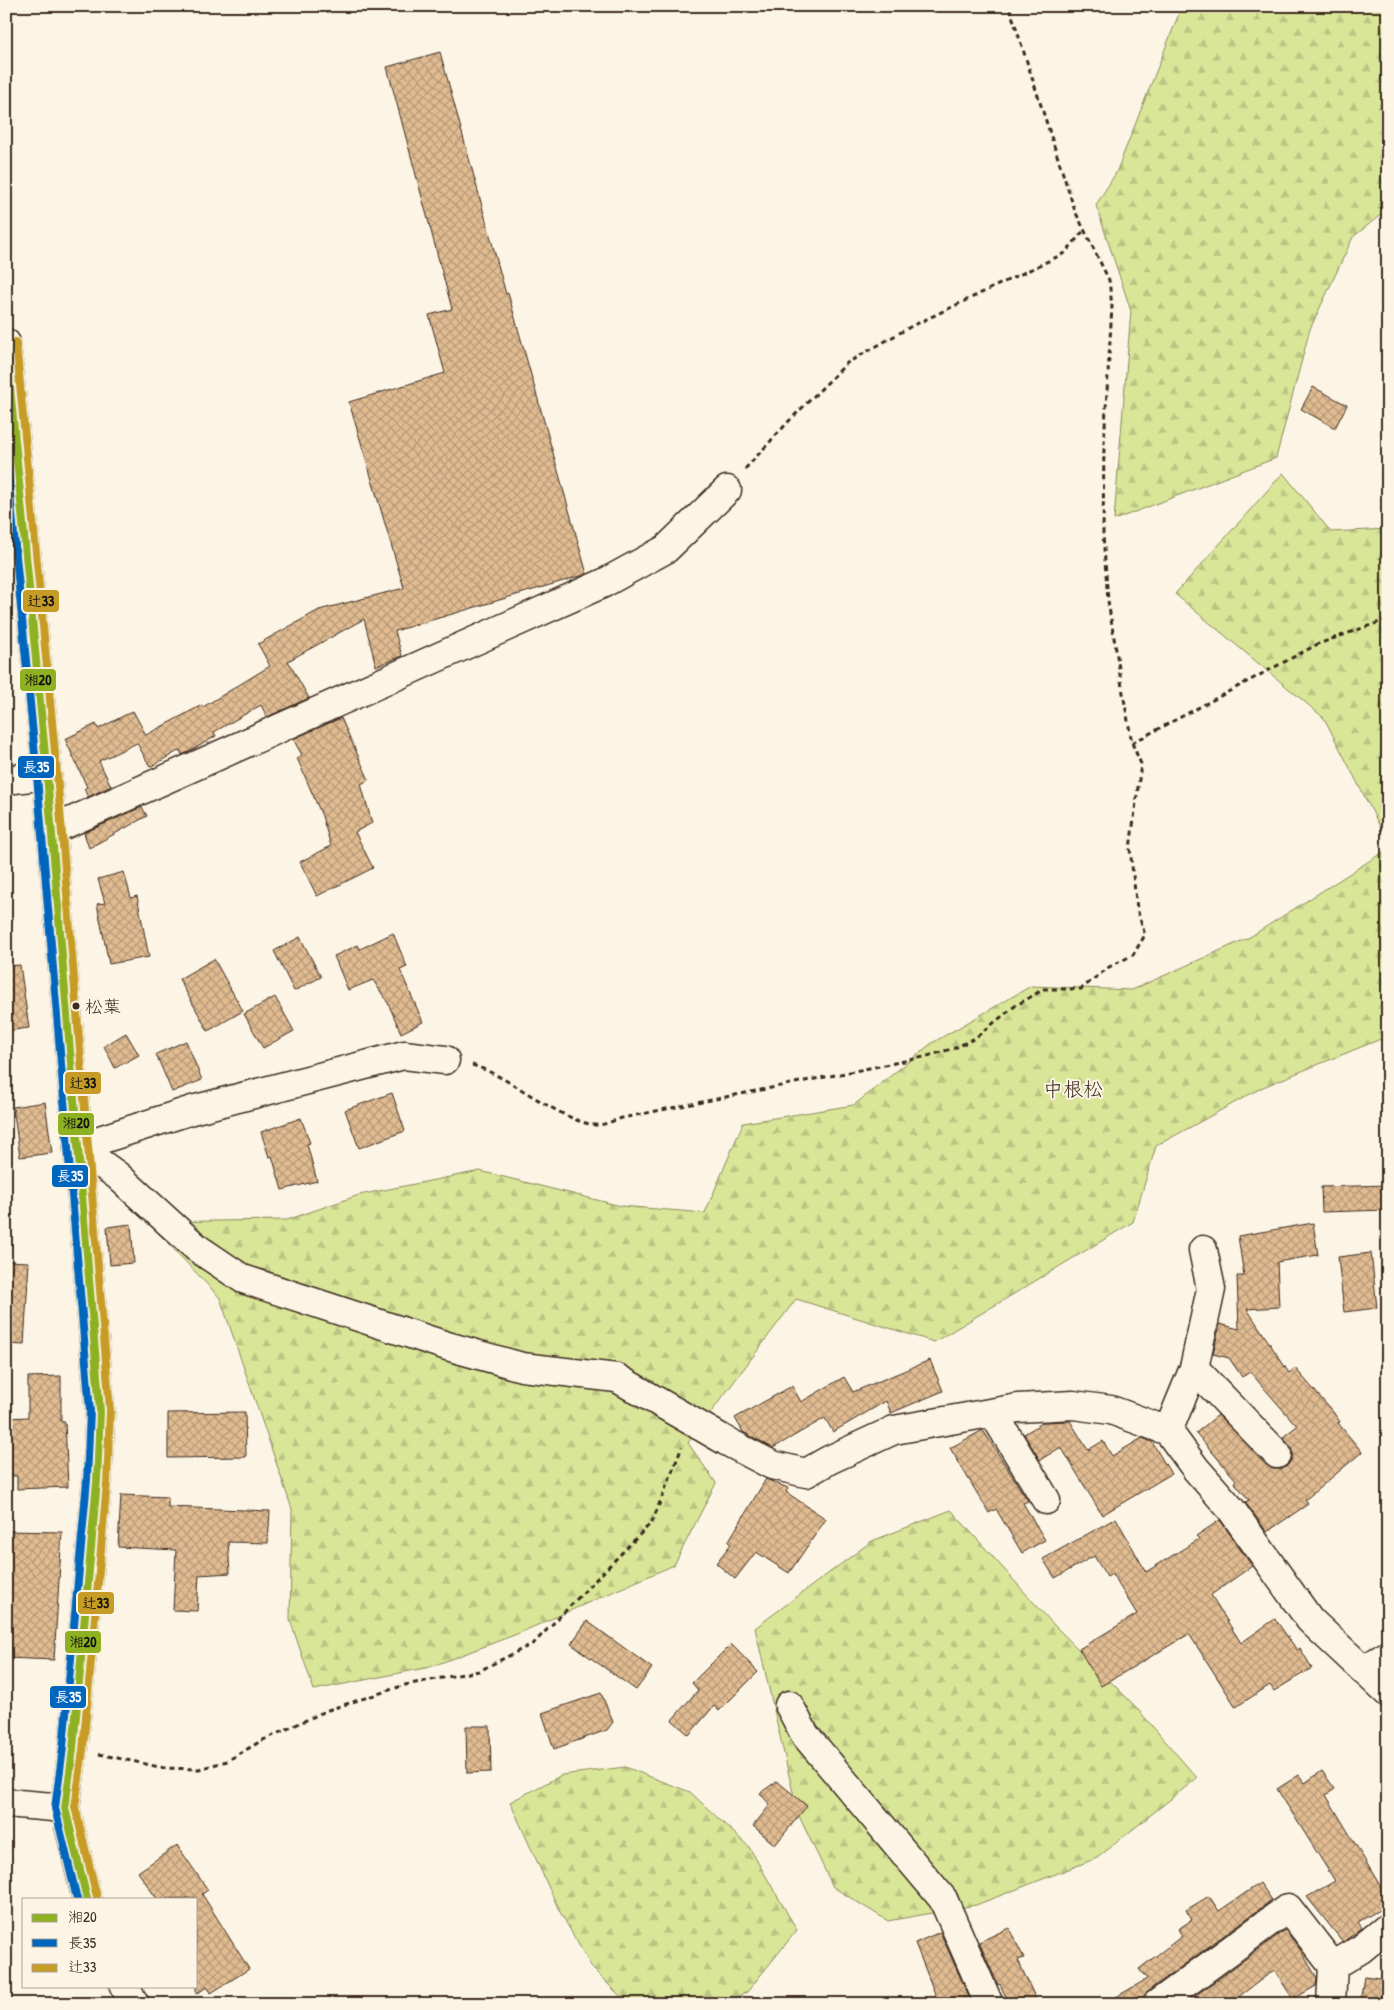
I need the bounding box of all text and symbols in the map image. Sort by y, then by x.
line badge: 辻33 [22,589,60,613]
text: 辻33 [28,591,55,610]
line badge: 湘20 [19,668,57,692]
text: 湘20 [25,670,52,689]
line badge: 長35 [17,755,55,779]
text: 長35 [23,757,49,776]
place label: 松葉 [85,994,121,1019]
marker: 松葉 [71,1001,81,1011]
line badge: 辻33 [64,1071,102,1095]
text: 辻33 [70,1073,97,1092]
district label: 中根松 [1043,1075,1103,1102]
line badge: 湘20 [57,1112,95,1136]
text: 湘20 [63,1113,90,1132]
line badge: 長35 [51,1164,89,1188]
text: 長35 [57,1166,83,1185]
line badge: 辻33 [77,1591,115,1615]
text: 辻33 [83,1593,110,1612]
line badge: 湘20 [64,1630,102,1654]
text: 湘20 [70,1632,97,1651]
line badge: 長35 [49,1685,87,1709]
text: 長35 [55,1687,81,1706]
legend [22,1898,198,1988]
text: 湘20 [68,1906,97,1927]
text: 長35 [68,1932,97,1953]
text: 辻33 [68,1956,97,1977]

